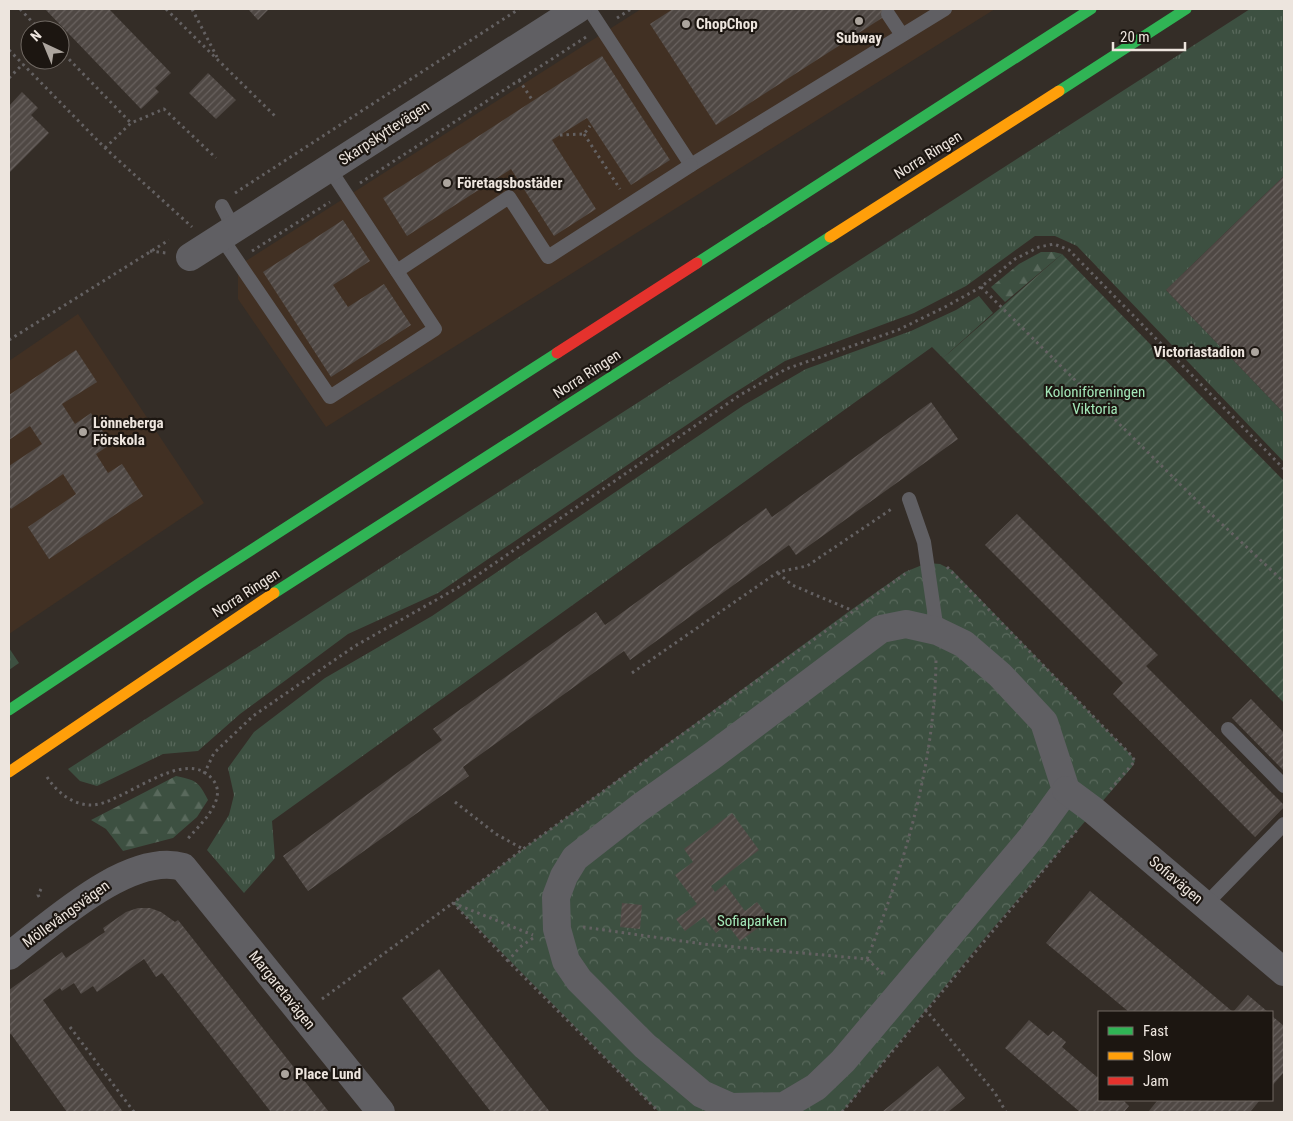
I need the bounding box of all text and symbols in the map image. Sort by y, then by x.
place label: ChopChop [696,15,758,33]
marker: Subway [853,15,865,27]
marker: ChopChop [680,18,692,30]
north arrow [20,20,70,70]
scale bar [1113,20,1186,52]
text: N [27,27,45,44]
text: 20 m [1120,28,1150,46]
place label: Subway [836,29,882,47]
street label: Skarpskyttevägen [335,97,433,169]
street label: Norra Ringen [891,127,965,183]
place label: Företagsbostäder [457,174,562,192]
marker: Företagsbostäder [441,177,453,189]
place label: Victoriastadion [1153,343,1245,361]
street label: Norra Ringen [550,346,624,402]
marker: Victoriastadion [1249,346,1261,358]
park label: Koloniföreningen Viktoria [1045,383,1145,418]
place label: Lönneberga Förskola [93,414,164,449]
marker: Lönneberga Förskola [77,426,89,438]
street label: Norra Ringen [209,565,283,621]
street label: Sofiavägen [1145,852,1207,908]
street label: Möllevångsvägen [19,876,113,952]
park label: Sofiaparken [717,912,787,930]
street label: Margaretavägen [245,947,319,1033]
legend [1098,1011,1273,1101]
text: Fast [1143,1022,1168,1040]
text: Slow [1143,1047,1172,1065]
place label: Place Lund [295,1065,361,1083]
marker: Place Lund [279,1068,291,1080]
text: Jam [1143,1072,1169,1090]

